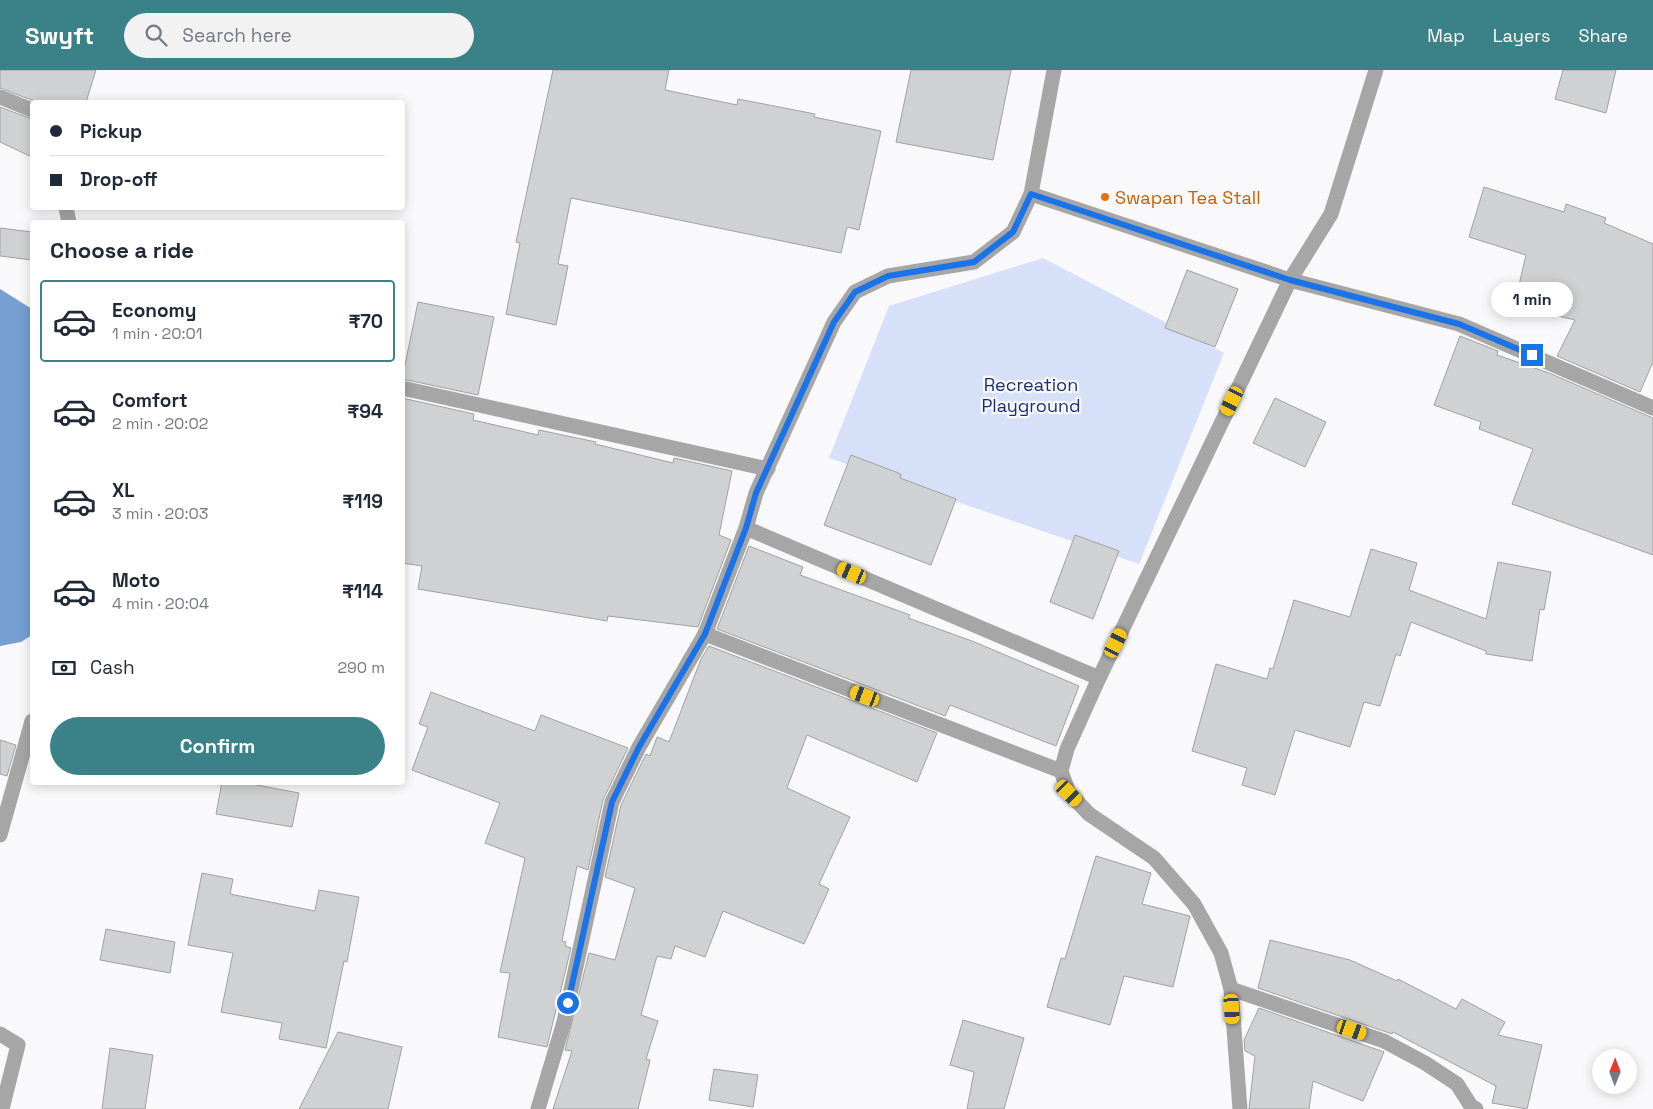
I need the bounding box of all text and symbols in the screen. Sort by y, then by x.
search box [124,13,474,58]
text: Swyft [25,20,94,51]
icon: search [142,21,170,49]
text: Search here [182,23,292,48]
text: Map [1427,24,1465,47]
text: Layers [1493,24,1550,47]
text: Share [1578,24,1628,47]
text: Pickup [80,119,142,144]
text: Drop-off [80,167,158,192]
place label: Swapan Tea Stall [1115,186,1261,209]
marker: Swapan Tea Stall [1099,191,1111,203]
text: Choose a ride [50,236,194,264]
callout: 1 min [1491,282,1573,318]
text: 1 min [1512,289,1552,310]
text: Economy [112,298,196,323]
icon: car [52,299,97,344]
text: ₹70 [348,309,383,334]
text: 1 min · 20:01 [112,323,202,344]
route end [1521,344,1543,366]
park label: Recreation Playground [981,373,1081,417]
car [1218,384,1245,418]
text: Comfort [112,388,188,413]
icon: car [52,389,97,434]
text: ₹94 [347,399,383,424]
text: 2 min · 20:02 [112,413,208,434]
text: XL [112,478,135,503]
icon: car [52,479,97,524]
text: ₹119 [342,489,383,514]
text: 3 min · 20:03 [112,503,208,524]
car [835,560,868,586]
text: Moto [112,568,160,593]
icon: car [52,569,97,614]
text: ₹114 [342,579,383,604]
text: 4 min · 20:04 [112,593,209,614]
car [1102,626,1129,660]
icon: cash [50,654,78,682]
text: Cash [90,655,135,680]
text: 290 m [337,657,385,678]
car [848,684,881,708]
button: Confirm [50,717,385,775]
car [1053,777,1084,809]
route start [557,992,579,1014]
car [1223,994,1240,1024]
car [1335,1018,1368,1042]
north arrow [1592,1049,1638,1094]
map controls [1592,1049,1637,1094]

